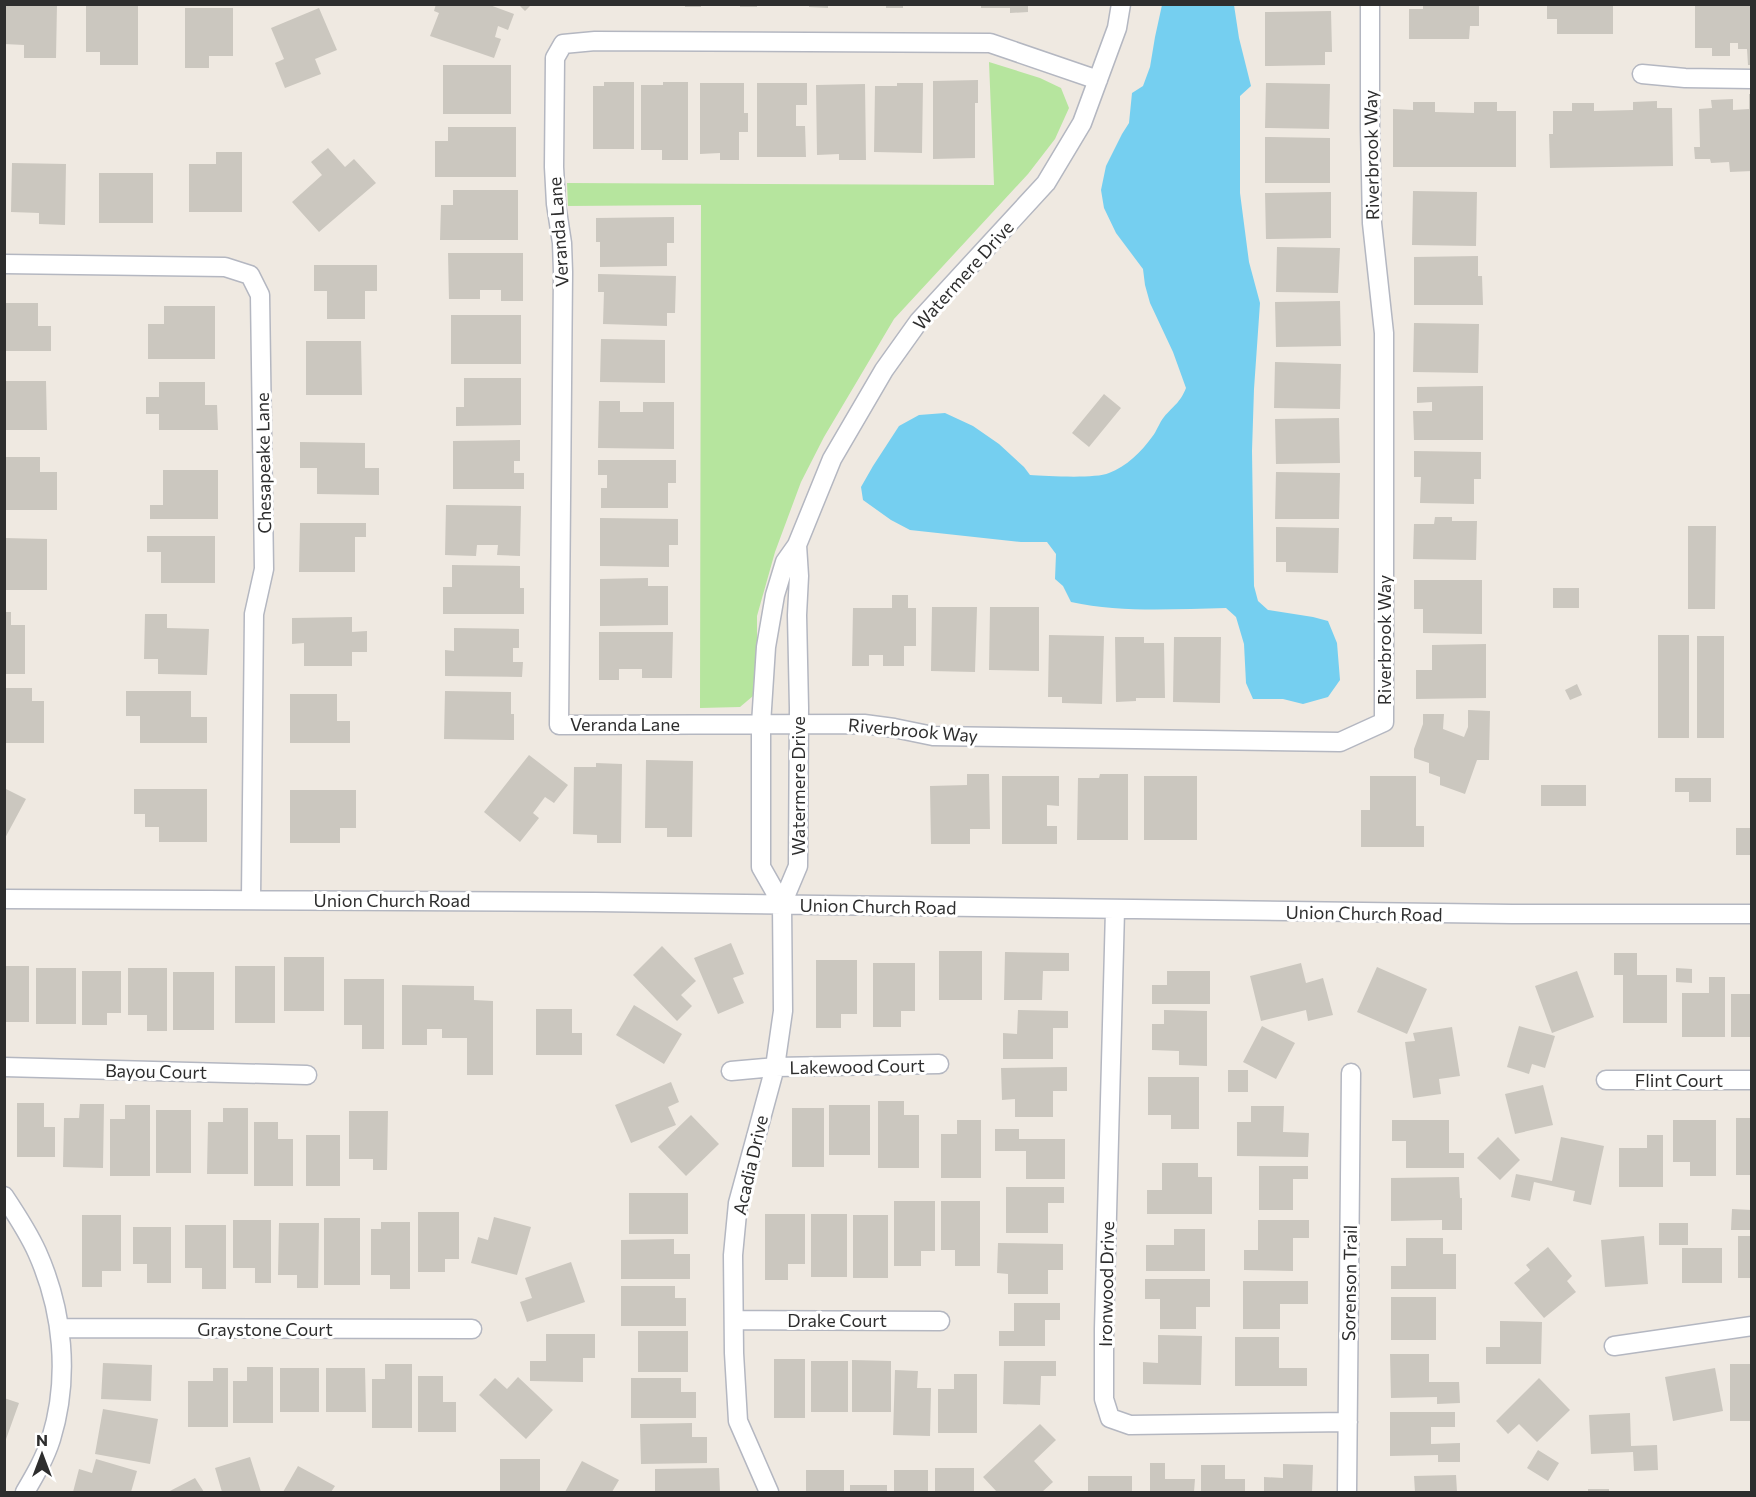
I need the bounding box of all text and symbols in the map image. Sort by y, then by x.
street label: Riverbrook Way [1359,90,1383,220]
street label: Veranda Lane [543,176,573,288]
street label: Watermere Drive [908,216,1018,334]
street label: Chesapeake Lane [251,392,275,534]
street label: Riverbrook Way [1373,575,1395,705]
street label: Veranda Lane [570,713,680,735]
street label: Riverbrook Way [847,713,979,747]
street label: Watermere Drive [787,716,809,856]
street label: Union Church Road [314,889,470,911]
street label: Union Church Road [799,894,957,918]
street label: Union Church Road [1285,901,1443,925]
street label: Lakewood Court [789,1054,925,1078]
street label: Bayou Court [105,1059,207,1083]
street label: Flint Court [1635,1069,1723,1091]
street label: Acadia Drive [728,1113,772,1217]
street label: Ironwood Drive [1094,1221,1118,1347]
street label: Sorenson Trail [1337,1225,1361,1341]
street label: Drake Court [787,1309,887,1331]
street label: Graystone Court [197,1318,333,1340]
north arrow [12,1425,72,1485]
text: N [36,1430,48,1449]

